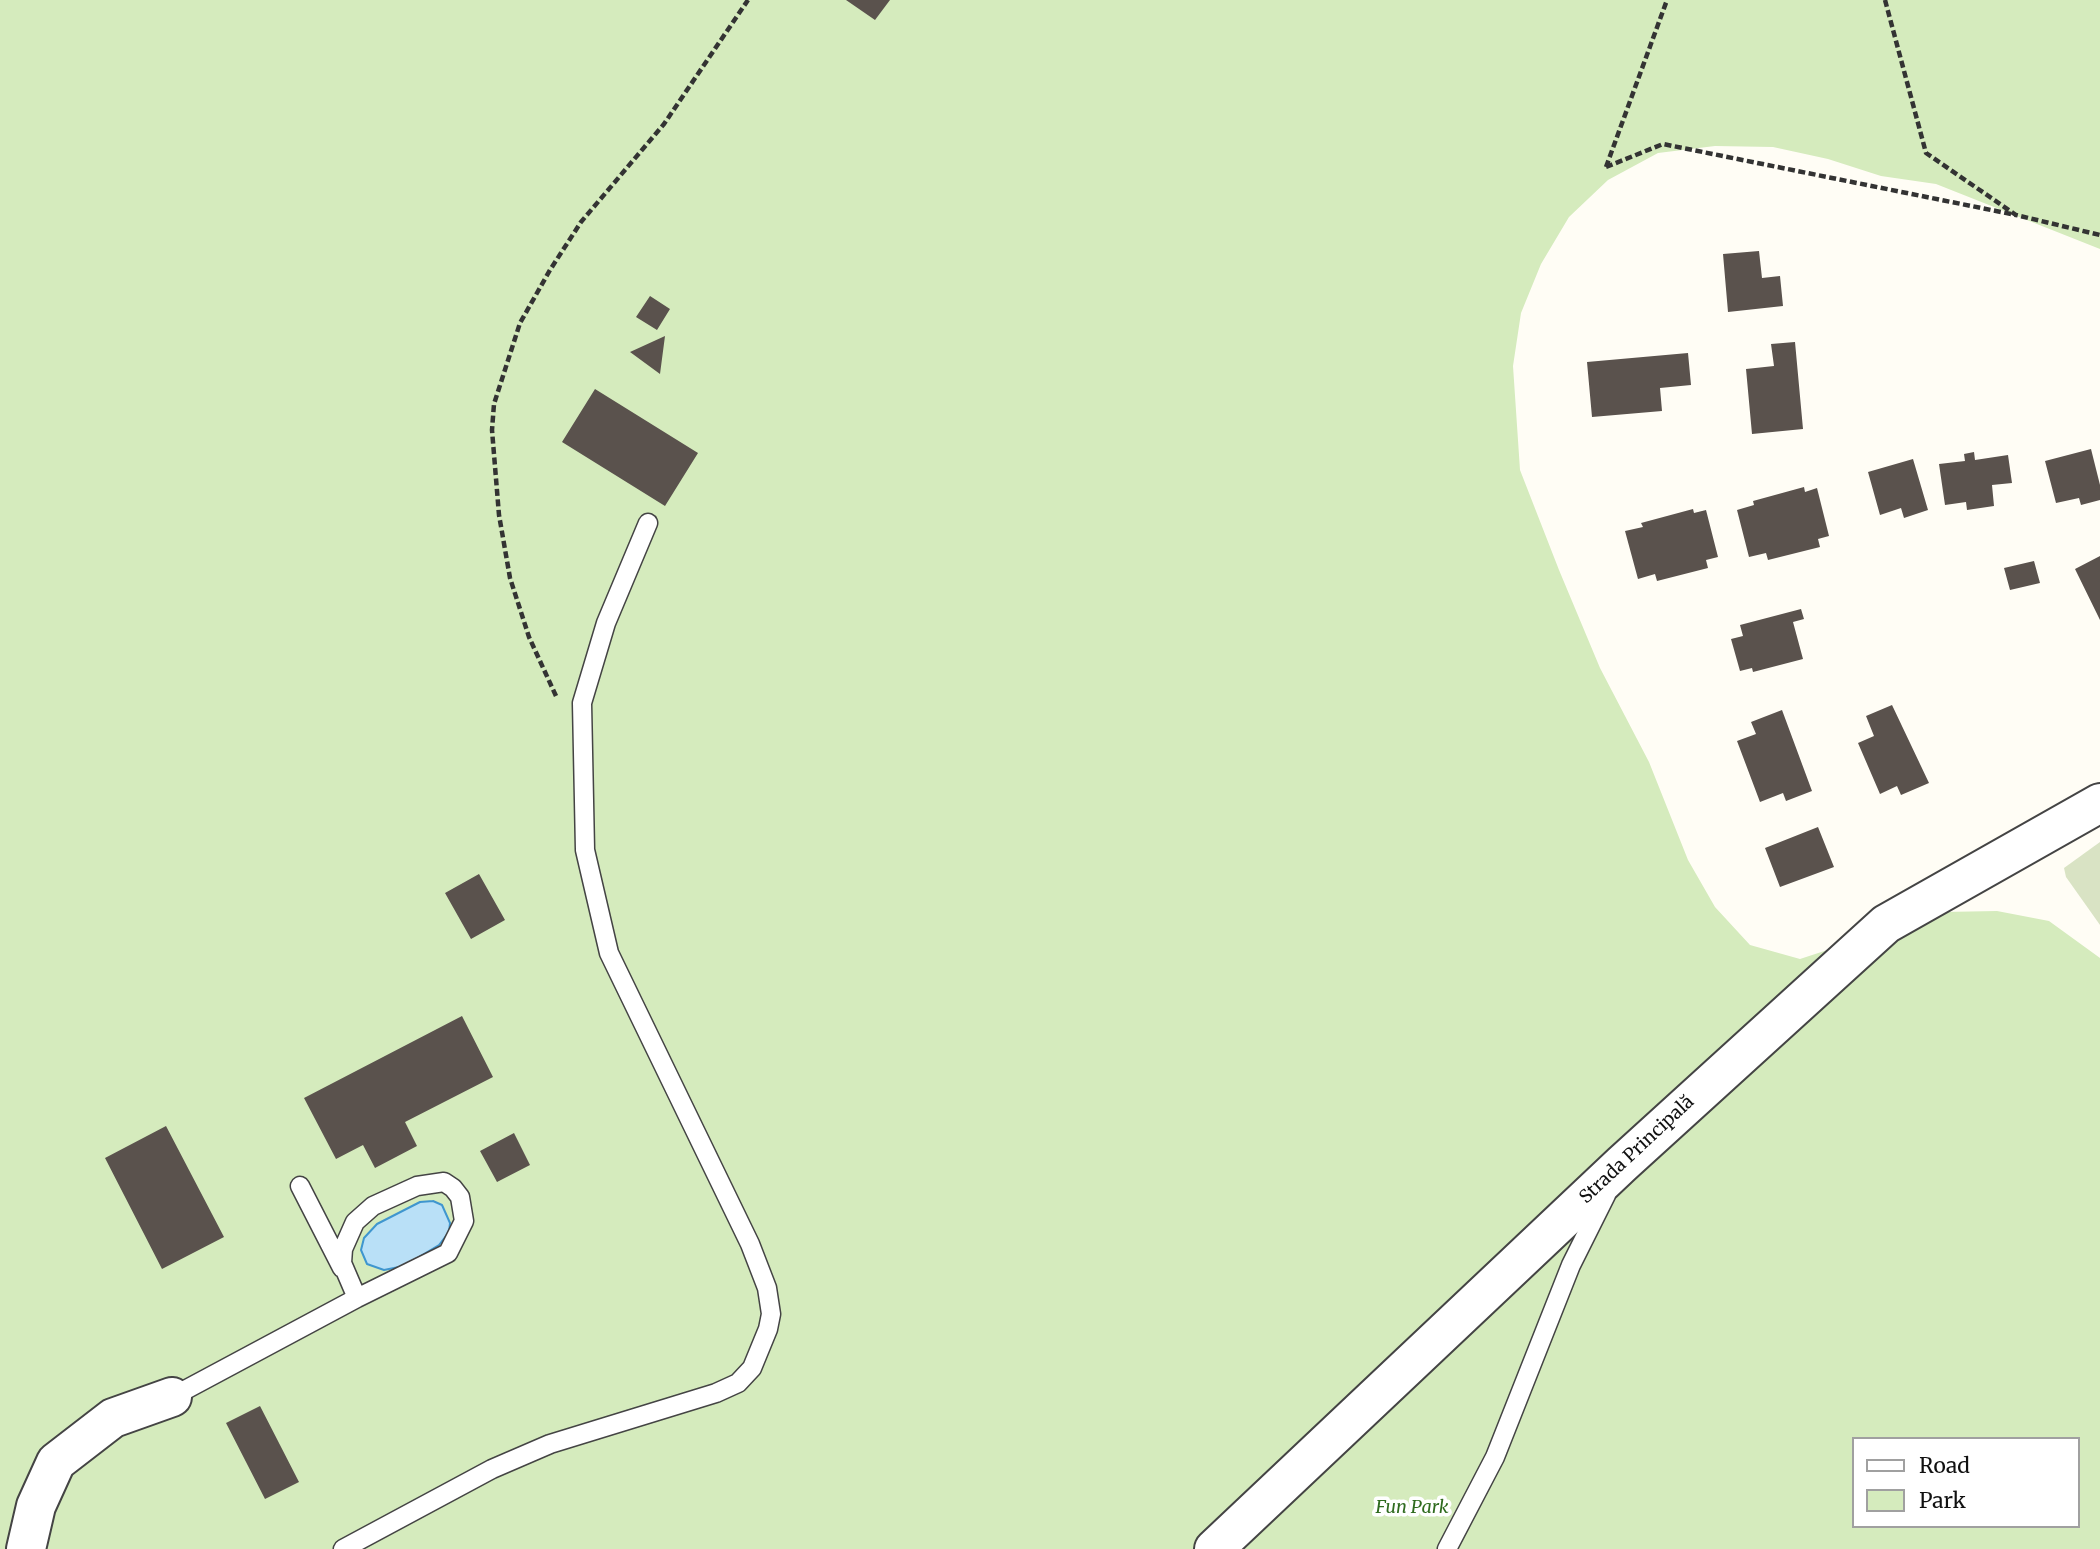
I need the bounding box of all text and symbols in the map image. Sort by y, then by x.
street label: Strada Principală [1575,1091,1699,1209]
legend [1852,1437,2079,1528]
text: Road [1919,1452,1970,1479]
text: Park [1919,1487,1966,1514]
park label: Fun Park [1375,1497,1449,1519]

